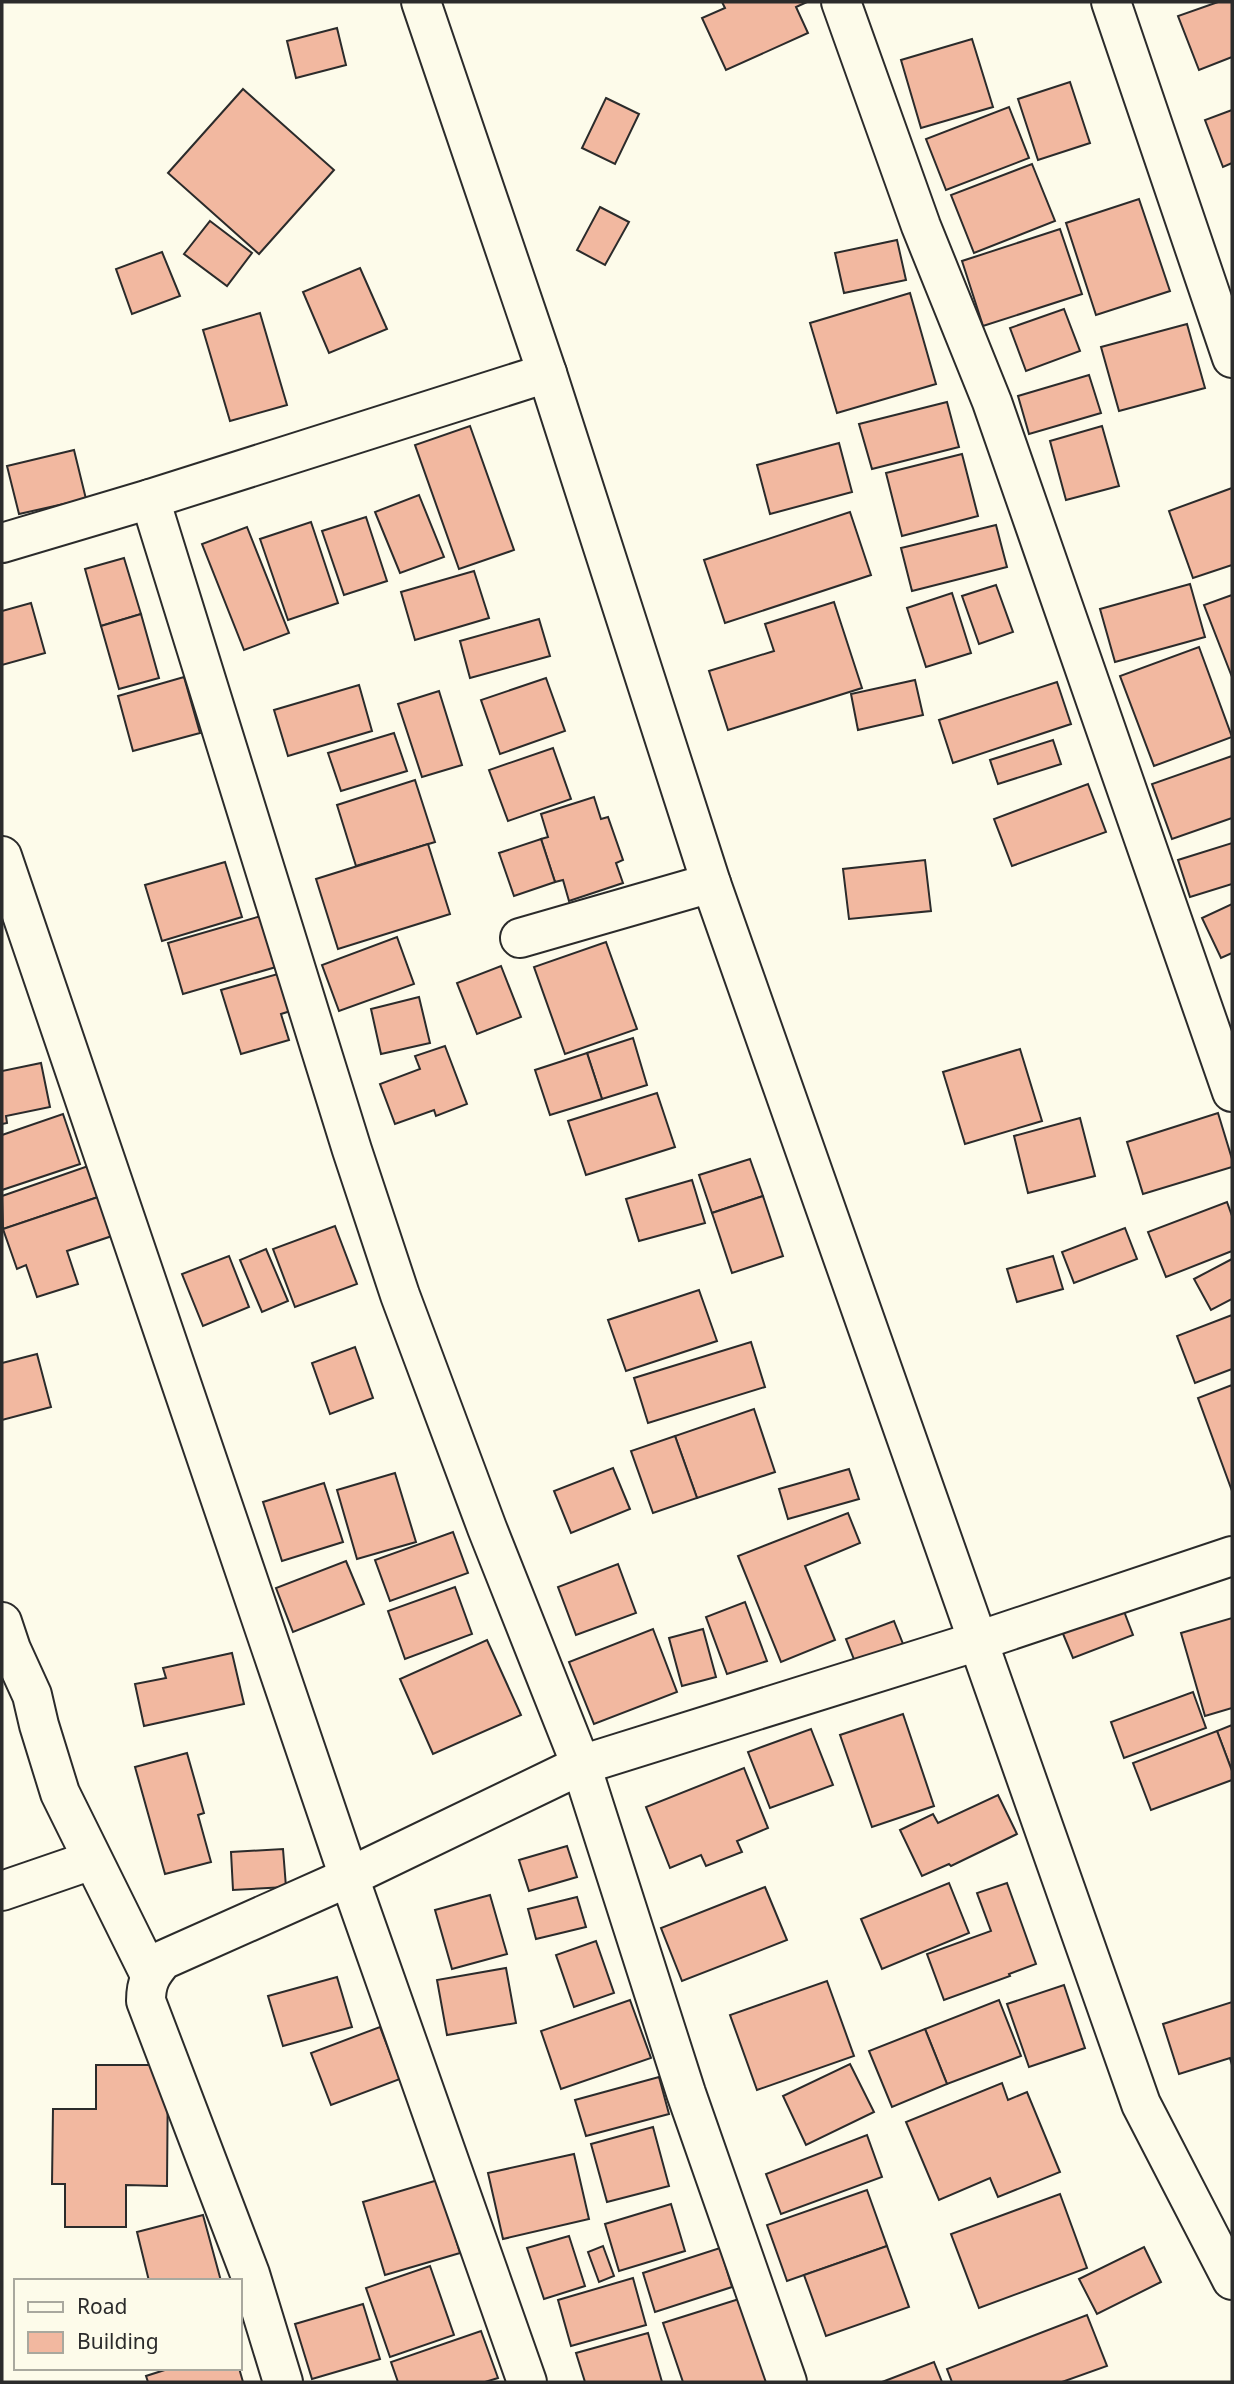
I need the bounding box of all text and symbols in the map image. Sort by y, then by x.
legend [14,2279,242,2370]
text: Road [77,2292,127,2320]
text: Building [77,2327,159,2355]

